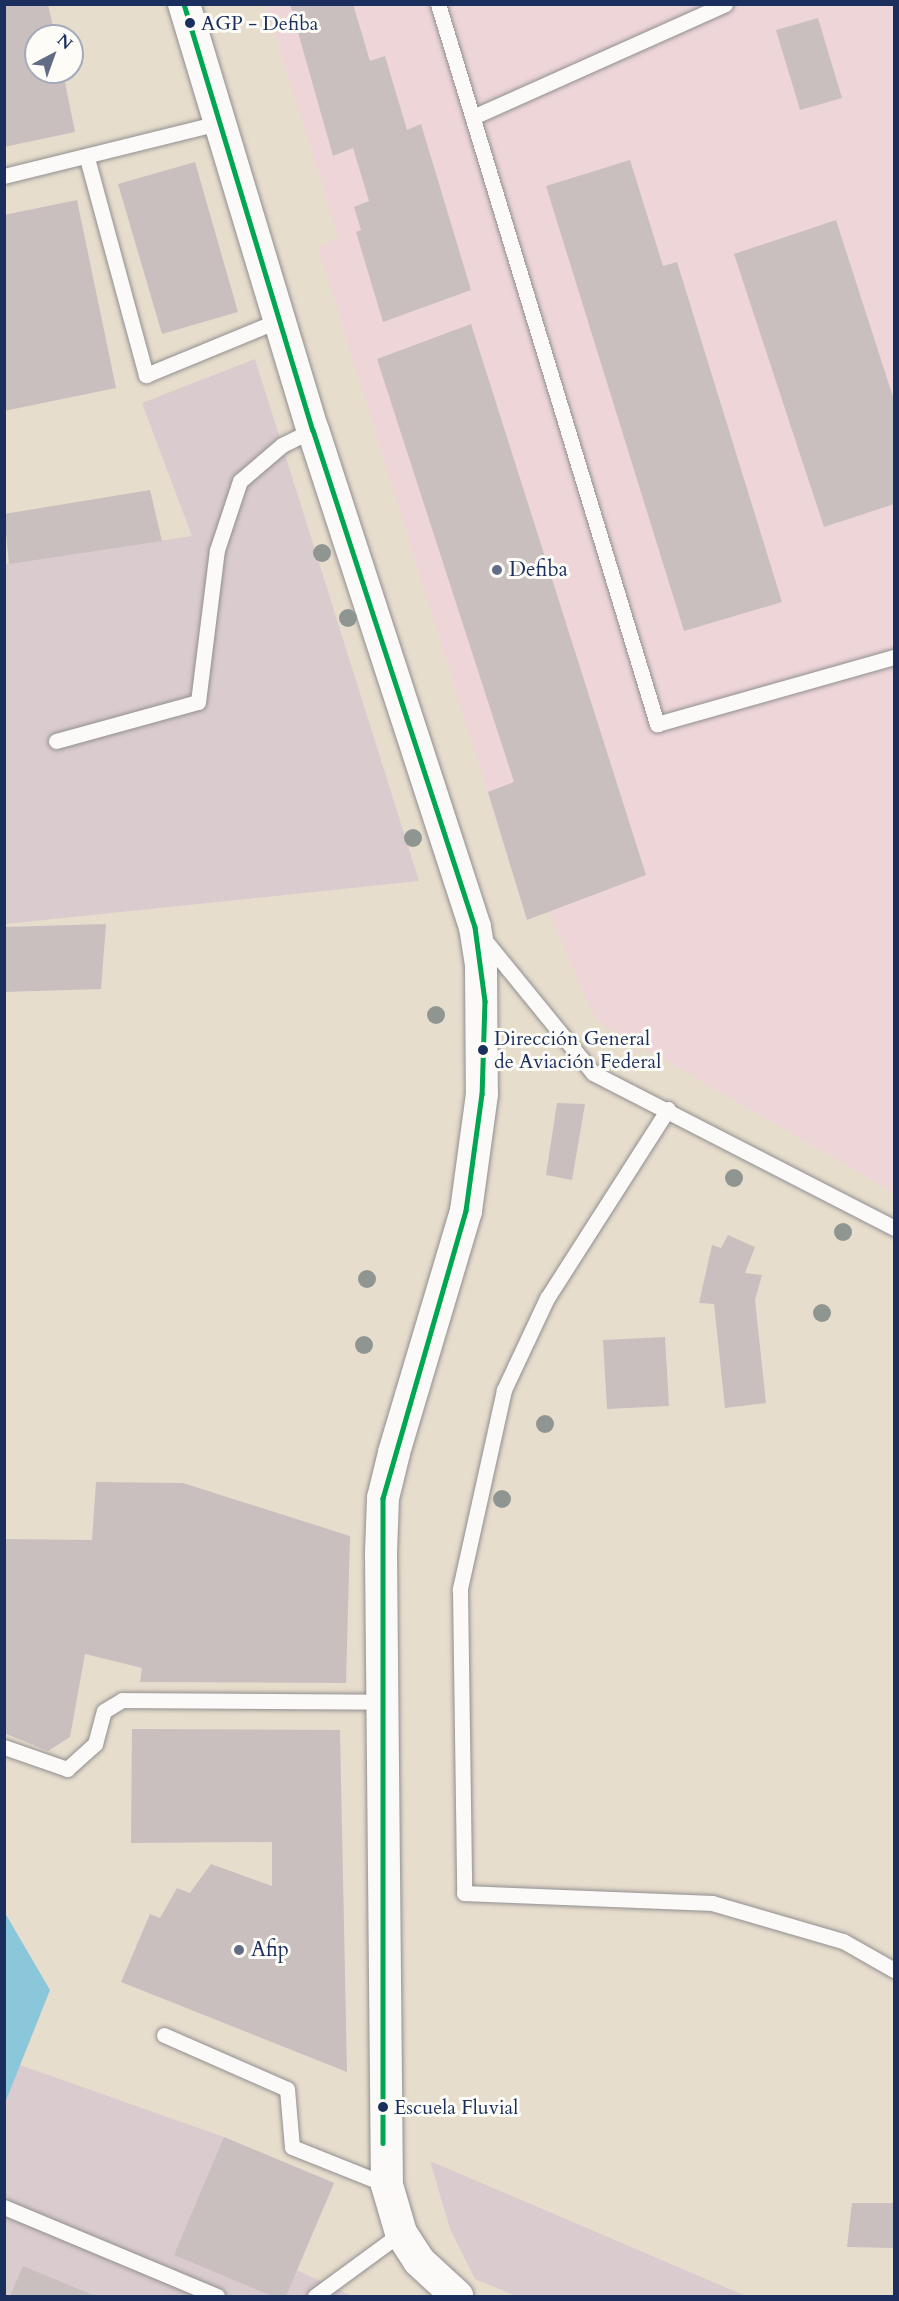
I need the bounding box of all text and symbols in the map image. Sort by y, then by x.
place label: AGP - Defiba [201,11,319,35]
marker: AGP - Defiba [184,17,196,29]
north arrow [24,24,84,84]
text: N [52,29,77,55]
place label: Defiba [509,557,568,583]
marker: Defiba [490,563,504,577]
place label: Dirección General de Aviación Federal [494,1026,661,1073]
marker: Dirección General de Aviación Federal [477,1044,489,1056]
place label: Afip [251,1937,289,1963]
marker: Afip [232,1943,246,1957]
place label: Escuela Fluvial [394,2095,518,2119]
marker: Escuela Fluvial [377,2101,389,2113]

